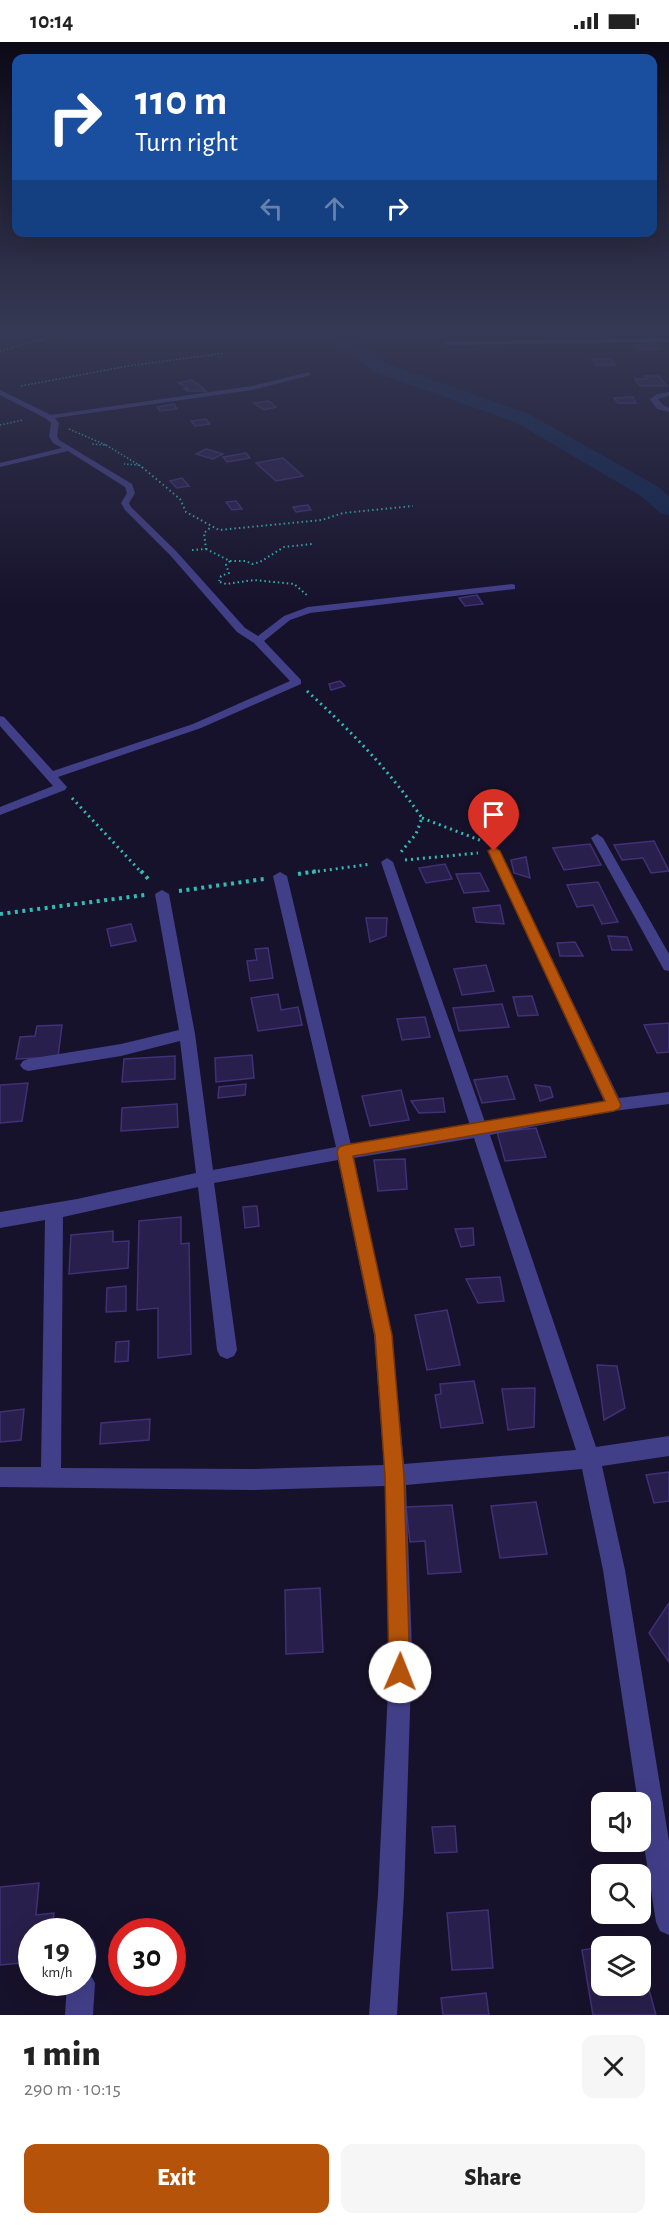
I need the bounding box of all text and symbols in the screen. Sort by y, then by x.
text: 10:14 [30,10,73,32]
icon: right [36,78,114,156]
text: 110 m [135,80,227,122]
text: Turn right [135,129,238,156]
icon: left [255,192,288,225]
icon: ahead [318,192,351,225]
icon: right [381,192,414,225]
pin [468,789,519,851]
icon: arrive [477,798,510,831]
position arrow [368,1640,432,1704]
map controls [591,1792,651,1996]
button: sound [591,1792,651,1852]
button: search [591,1864,651,1924]
speed limit sign: 30 [108,1918,186,1996]
text: 19 [44,1935,70,1965]
button: layers [591,1936,651,1996]
text: km/h [42,1965,72,1980]
button: close [582,2035,645,2098]
text: 1 min [24,2036,101,2072]
text: 290 m · 10:15 [24,2079,121,2099]
button: Exit [24,2144,329,2213]
button: Share [341,2144,645,2213]

